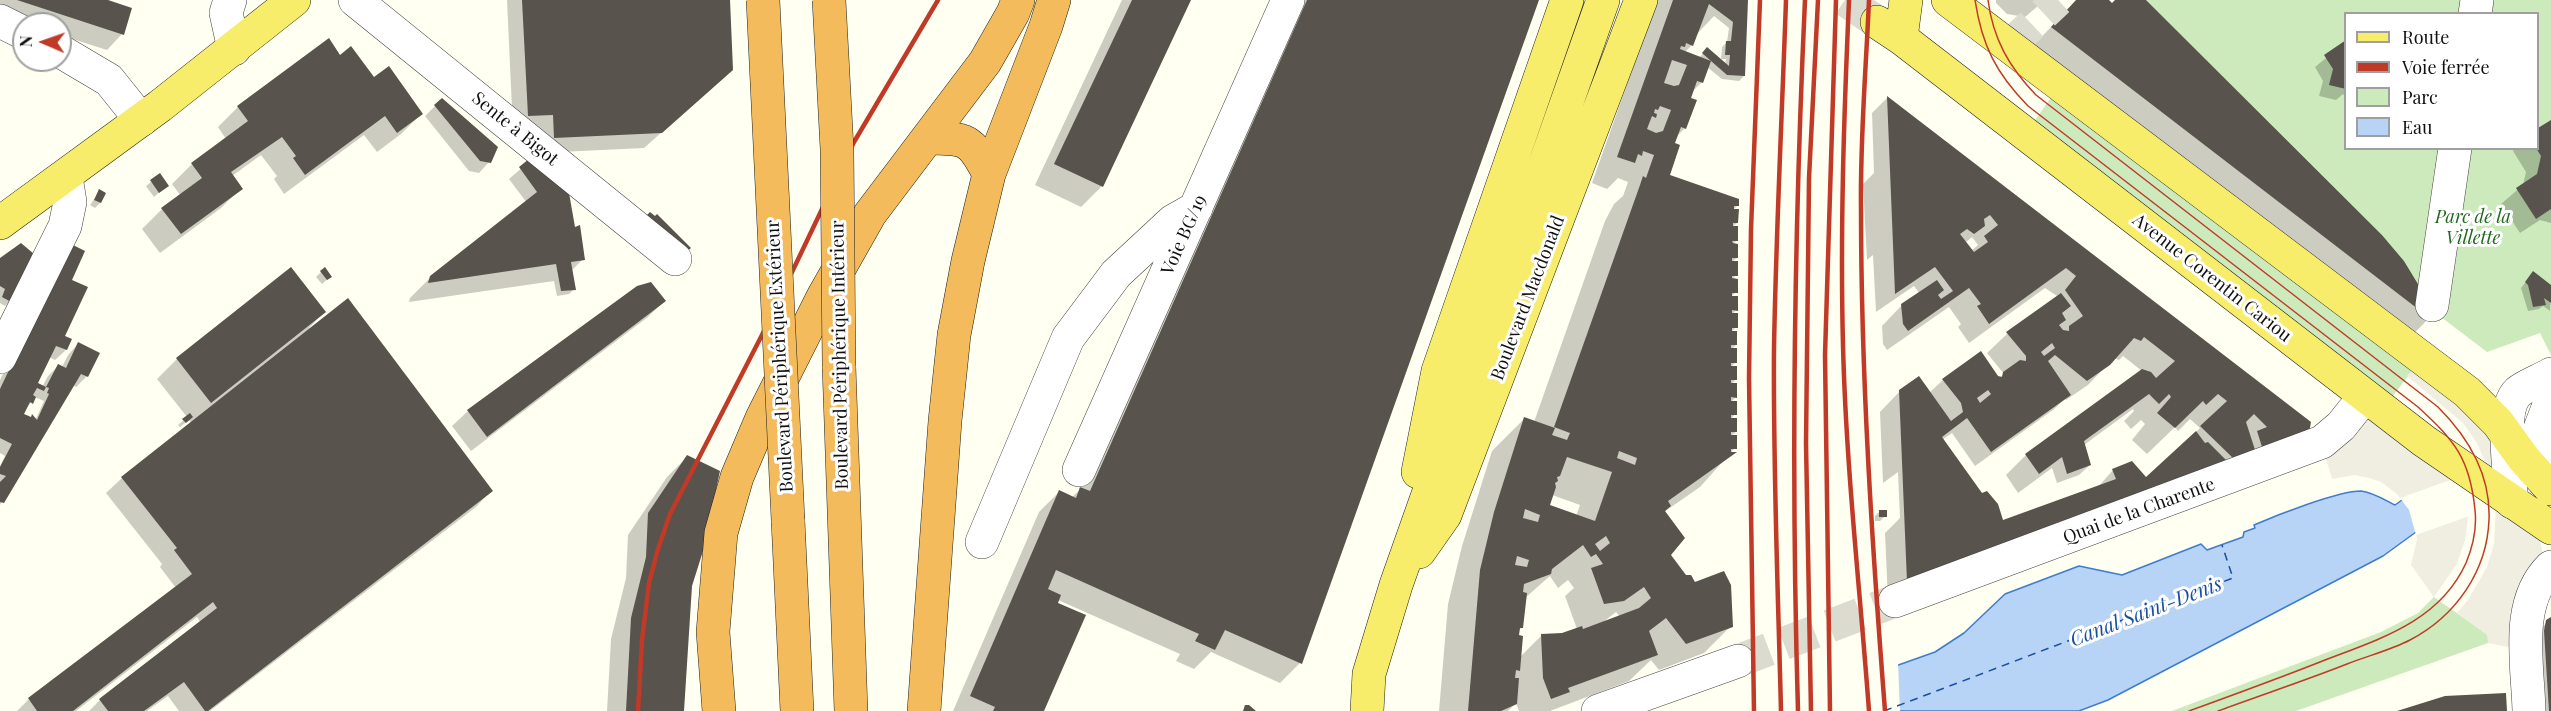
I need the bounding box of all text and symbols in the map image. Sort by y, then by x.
north arrow [12,12,72,72]
legend [2344,12,2539,150]
text: Route [2402,25,2449,49]
text: N [15,35,36,48]
text: Voie ferrée [2402,55,2490,79]
text: Parc [2402,85,2438,109]
street label: Sente à Bigot [467,88,563,170]
text: Eau [2402,115,2432,139]
street label: Voie BG/19 [1157,192,1211,278]
park label: Parc de la Villette [2435,206,2511,248]
street label: Avenue Corentin Cariou [2128,209,2296,347]
street label: Boulevard Macdonald [1487,213,1569,383]
street label: Boulevard Périphérique Extérieur [762,219,798,493]
street label: Boulevard Périphérique Intérieur [827,220,853,490]
street label: Quai de la Charente [2060,473,2218,549]
water label: Canal Saint-Denis [2067,572,2225,652]

